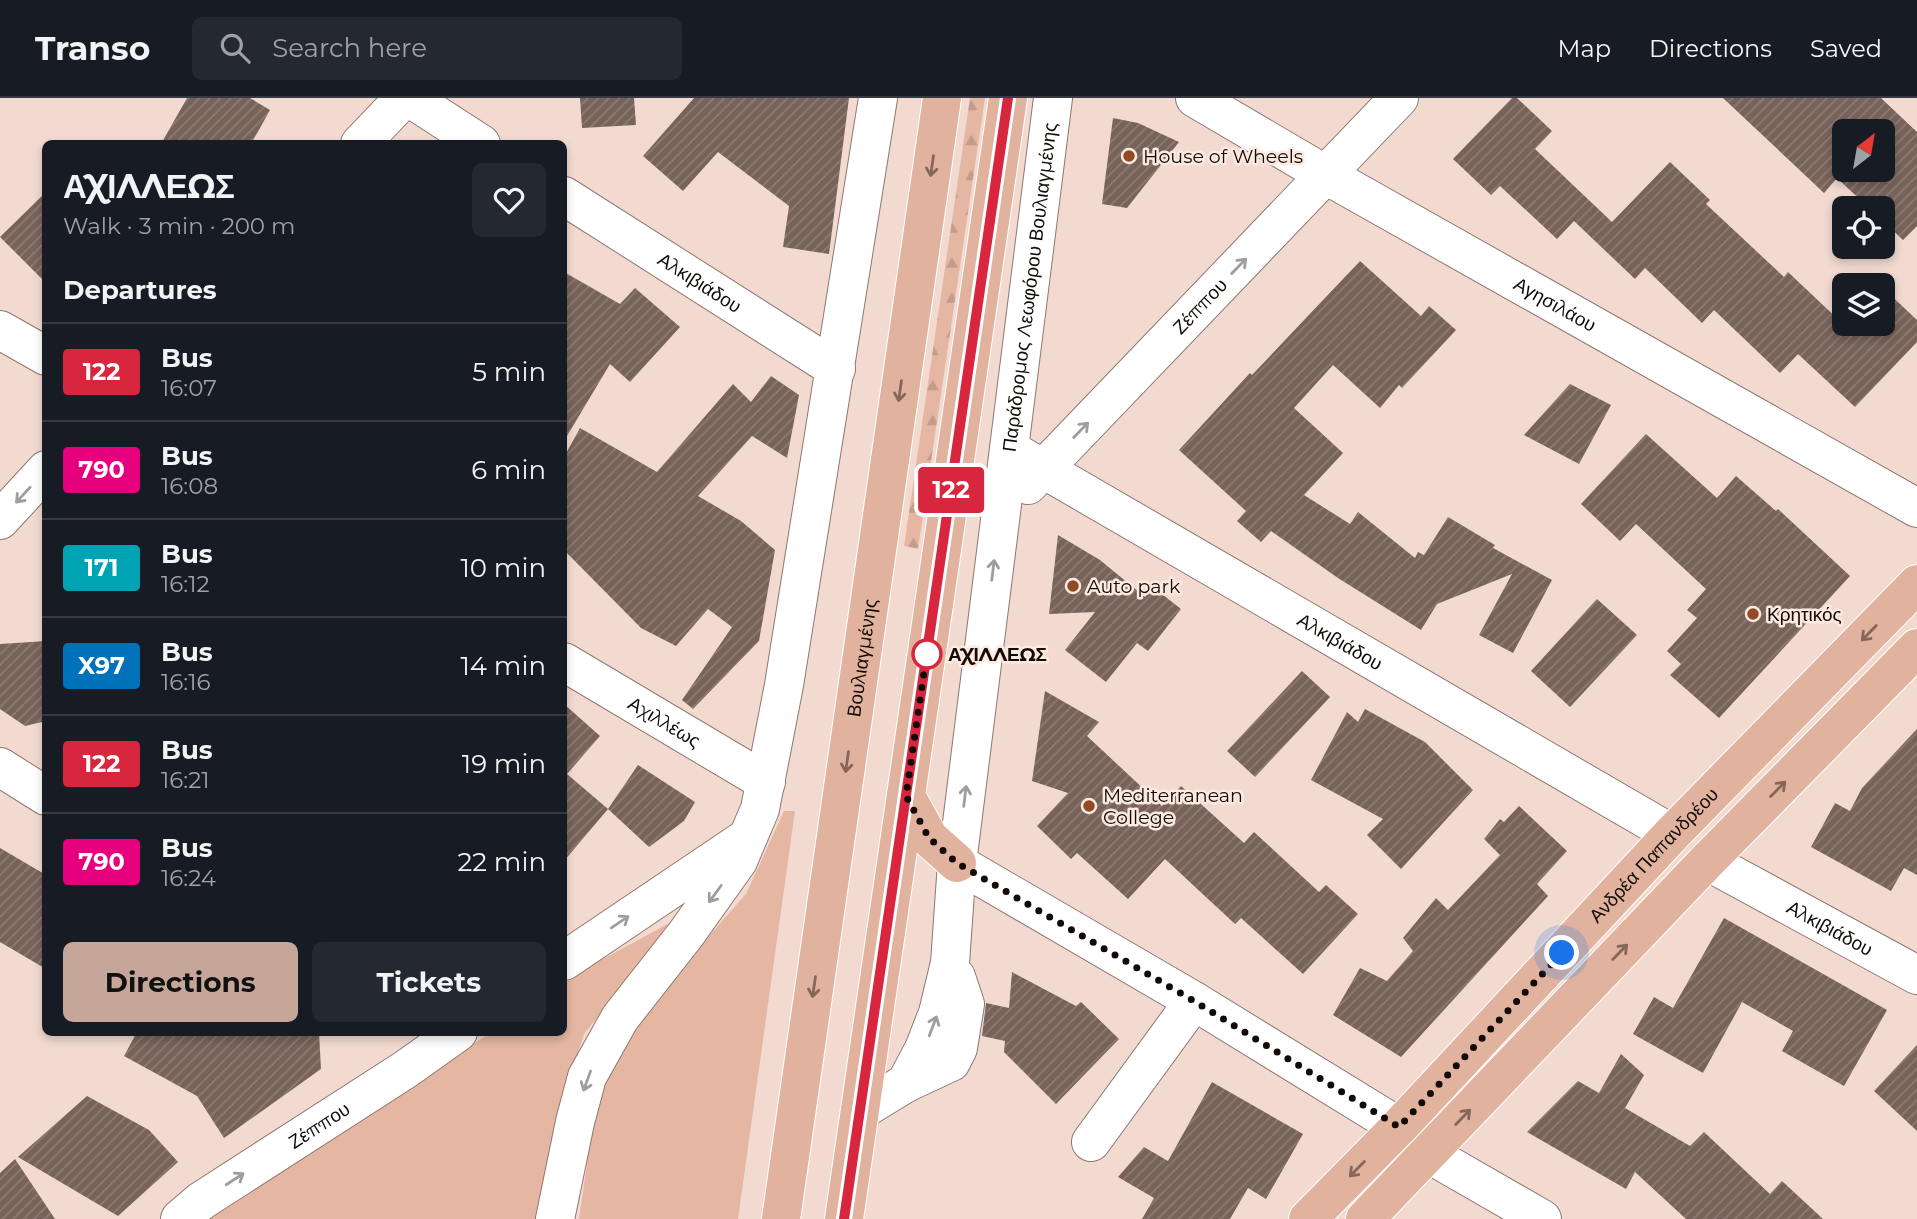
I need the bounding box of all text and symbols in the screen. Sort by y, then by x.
search box [192,17,682,80]
text: Transo [35,28,150,68]
icon: search [216,29,254,67]
text: Search here [272,32,427,64]
text: Map [1558,34,1611,63]
text: Directions [1649,34,1772,63]
text: Saved [1810,34,1882,63]
north arrow [1832,119,1895,182]
map controls [1832,119,1895,336]
street label: Παράδρομος Λεωφόρου Βουλιαγμένης [998,121,1062,453]
place label: House of Wheels [1143,145,1303,168]
marker: House of Wheels [1121,148,1137,164]
one-way arrow [925,154,938,176]
button: heart [472,163,546,237]
text: ΑΧΙΛΛΕΩΣ [63,166,235,206]
button: locate [1832,196,1895,259]
text: Walk · 3 min · 200 m [63,212,296,240]
street label: Αλκιβιάδου [654,248,746,318]
one-way arrow [1230,257,1247,274]
street label: Αγησιλάου [1510,272,1600,337]
button: layers [1832,273,1895,336]
text: Departures [63,274,217,306]
street label: Ζέππου [1168,274,1232,339]
text: Bus [161,342,213,374]
text: 5 min [472,356,546,388]
text: 122 [83,357,120,386]
text: 16:07 [161,374,217,402]
one-way arrow [893,379,906,402]
one-way arrow [1072,422,1089,439]
text: Bus [161,440,213,472]
text: 6 min [471,454,546,486]
text: 790 [78,455,125,484]
line badge: 122 [911,467,991,513]
text: 16:08 [161,472,218,500]
text: 122 [932,475,970,504]
one-way arrow [14,486,31,503]
text: Bus [161,538,213,570]
text: 10 min [460,552,546,584]
text: 171 [85,553,118,582]
one-way arrow [986,559,999,582]
text: 16:12 [161,570,210,598]
place label: Auto park [1087,575,1181,598]
marker: Auto park [1065,578,1081,594]
street label: Βουλιαγμένης [842,597,882,719]
place label: Κρητικός [1767,603,1842,626]
marker: Κρητικός [1745,606,1761,622]
street label: Αλκιβιάδου [1293,608,1387,675]
one-way arrow [1861,624,1878,641]
text: Bus [161,636,213,668]
marker: ΑΧΙΛΛΕΩΣ [912,639,942,669]
place label: ΑΧΙΛΛΕΩΣ [948,643,1047,666]
text: 14 min [460,650,546,682]
text: X97 [78,651,125,680]
text: 16:16 [161,668,211,696]
street label: Αχιλλέως [624,692,705,753]
text: Bus [161,734,213,766]
text: 19 min [462,748,546,780]
text: 122 [83,749,120,778]
one-way arrow [840,750,853,772]
text: 16:21 [161,766,210,794]
one-way arrow [1770,781,1787,798]
street label: Ανδρέα Παπανδρέου [1584,783,1723,927]
place label: Mediterranean College [1103,784,1243,829]
one-way arrow [958,785,971,807]
marker: Mediterranean College [1081,798,1097,814]
text: Bus [161,832,213,864]
text: 22 min [457,846,546,878]
text: 790 [78,847,125,876]
text: 16:24 [161,864,216,892]
one-way arrow [708,884,722,903]
street label: Αλκιβιάδου [1783,896,1877,961]
one-way arrow [610,915,629,930]
your location [1544,935,1579,970]
button: Directions [63,942,298,1022]
button: Tickets [312,942,546,1022]
one-way arrow [1612,944,1629,961]
one-way arrow [808,975,821,998]
one-way arrow [927,1016,940,1037]
one-way arrow [580,1070,592,1091]
street label: Ζέππου [284,1097,354,1154]
one-way arrow [1455,1109,1472,1126]
one-way arrow [1349,1161,1366,1178]
one-way arrow [225,1171,245,1185]

